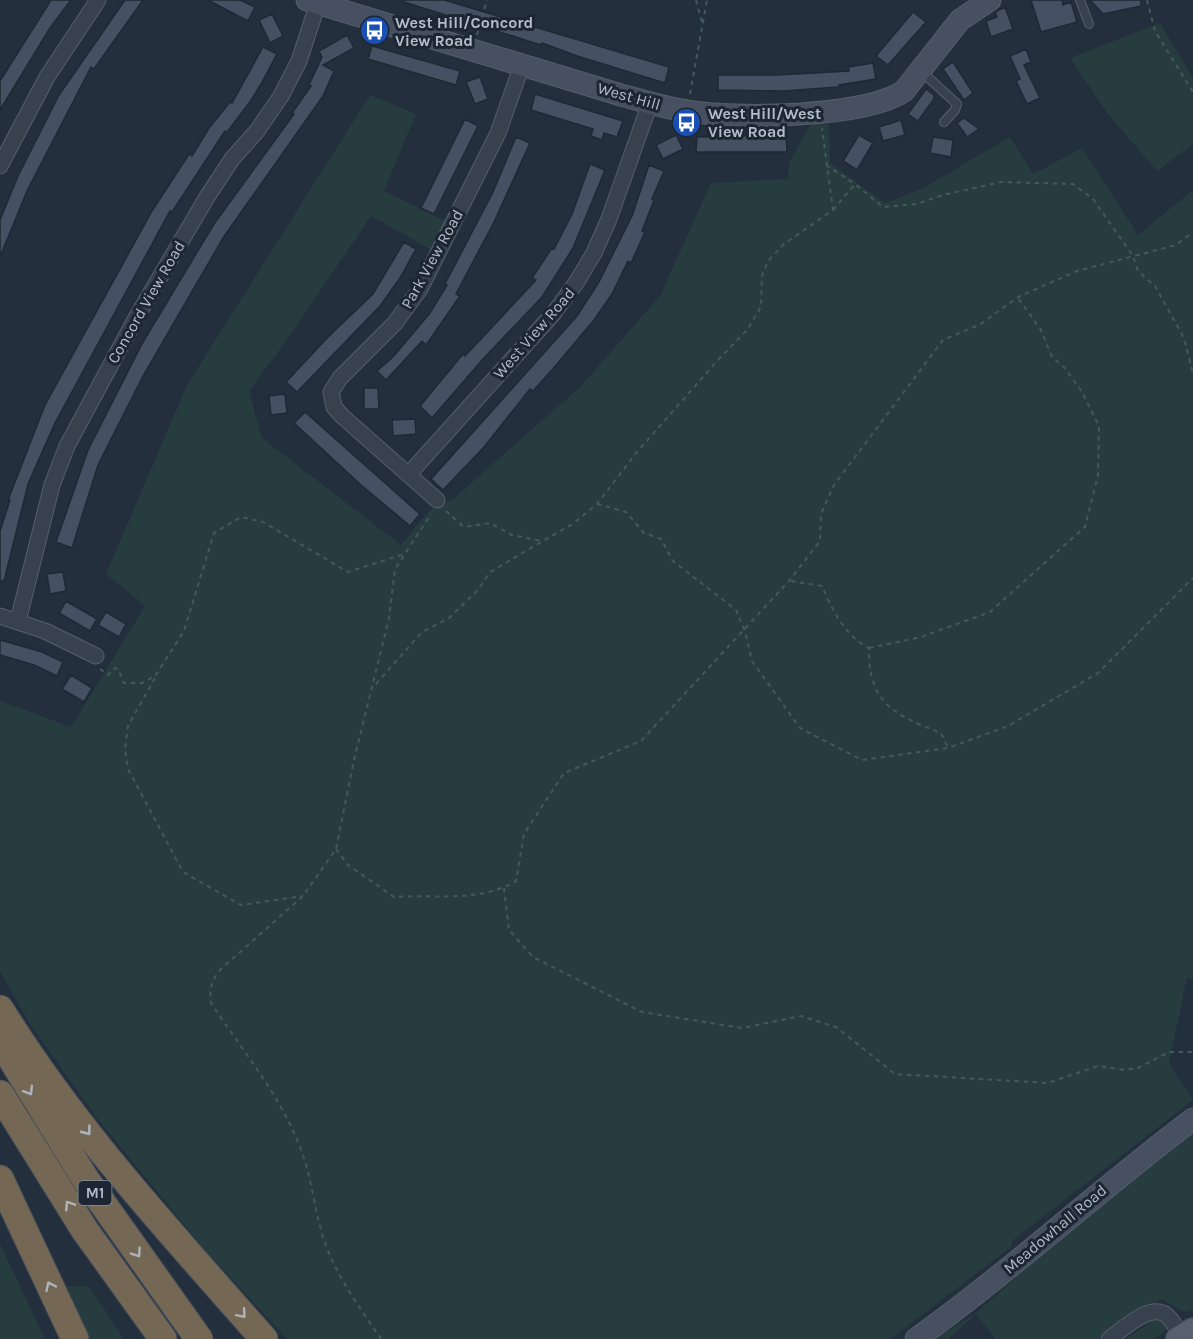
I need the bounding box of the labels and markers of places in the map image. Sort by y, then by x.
place label: West Hill/Concord View Road [395,13,533,50]
bus stop icon: West Hill/Concord View Road [358,15,390,47]
place label: West Hill/West View Road [708,104,821,141]
bus stop icon: West Hill/West View Road [671,106,703,138]

